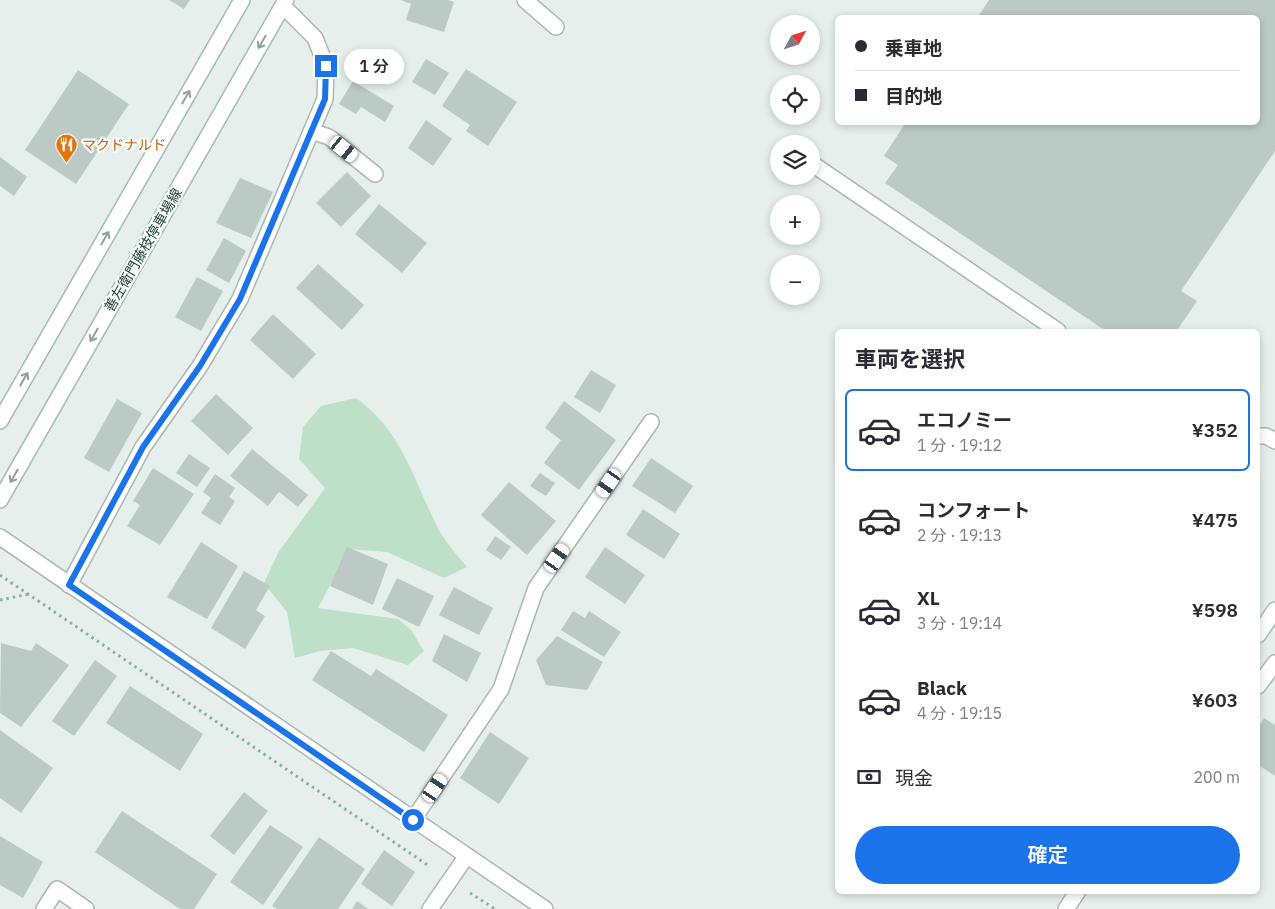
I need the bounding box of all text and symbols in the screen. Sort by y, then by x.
north arrow [770,15,820,65]
map controls [770,15,820,305]
one-way arrow [256,35,266,49]
text: 乗車地 [885,36,942,60]
callout: 1 分 [344,48,404,84]
route end [315,55,337,77]
text: 1 分 [359,56,389,76]
button: locate [770,75,820,125]
text: 目的地 [885,84,942,108]
one-way arrow [181,89,191,104]
restaurant icon: マクドナルド [54,133,78,164]
car [327,134,360,164]
button: layers [770,135,820,185]
place label: マクドナルド [82,136,166,154]
street label: 善左衛門藤枝停車場線 [100,185,186,315]
button: + [770,195,820,245]
one-way arrow [100,230,110,245]
button: − [770,255,820,305]
one-way arrow [89,328,99,342]
text: 車両を選択 [855,344,965,373]
one-way arrow [20,372,30,386]
icon: car [857,408,902,453]
text: エコノミー [917,408,1012,432]
text: ¥352 [1192,418,1238,442]
text: 1 分 · 19:12 [917,435,1002,455]
car [594,466,623,500]
one-way arrow [8,469,18,483]
icon: car [857,498,902,543]
text: コンフォート [917,498,1030,522]
text: ¥475 [1192,508,1238,532]
text: 2 分 · 19:13 [917,525,1002,545]
car [542,541,571,575]
text: XL [917,586,940,610]
icon: car [857,588,902,633]
text: ¥598 [1192,598,1238,622]
text: 3 分 · 19:14 [917,613,1002,633]
text: Black [917,676,967,700]
icon: car [857,678,902,723]
text: ¥603 [1192,688,1238,712]
text: 4 分 · 19:15 [917,703,1002,723]
icon: cash [855,763,883,791]
text: 現金 [895,766,933,790]
text: 200 m [1193,767,1240,787]
car [420,771,449,805]
route start [402,809,424,831]
button: 確定 [855,826,1240,884]

